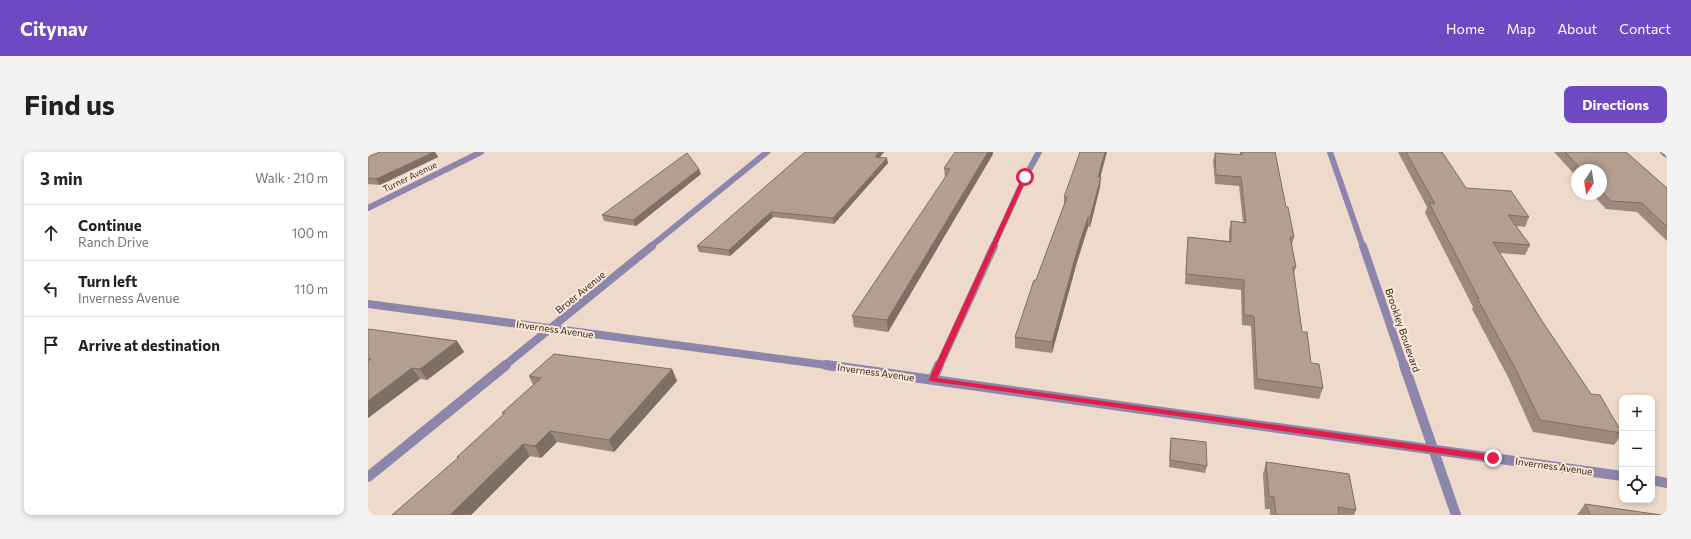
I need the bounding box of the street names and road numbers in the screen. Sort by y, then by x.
street label: Turner Avenue [381,159,439,194]
street label: Broer Avenue [553,268,607,316]
street label: Brookley Boulevard [1383,286,1423,374]
street label: Inverness Avenue [516,318,594,340]
street label: Inverness Avenue [837,361,915,383]
street label: Inverness Avenue [1515,455,1593,477]

